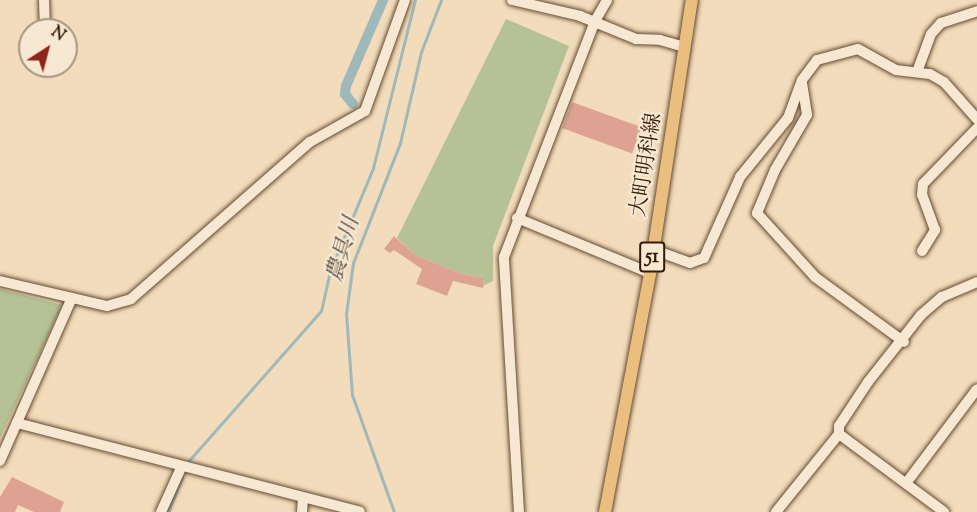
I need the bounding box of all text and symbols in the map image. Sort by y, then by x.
north arrow [18,18,78,78]
text: N [46,22,70,48]
street label: 大町明科線 [626,111,668,219]
water label: 農具川 [323,215,367,285]
road number: 51 [638,240,666,274]

